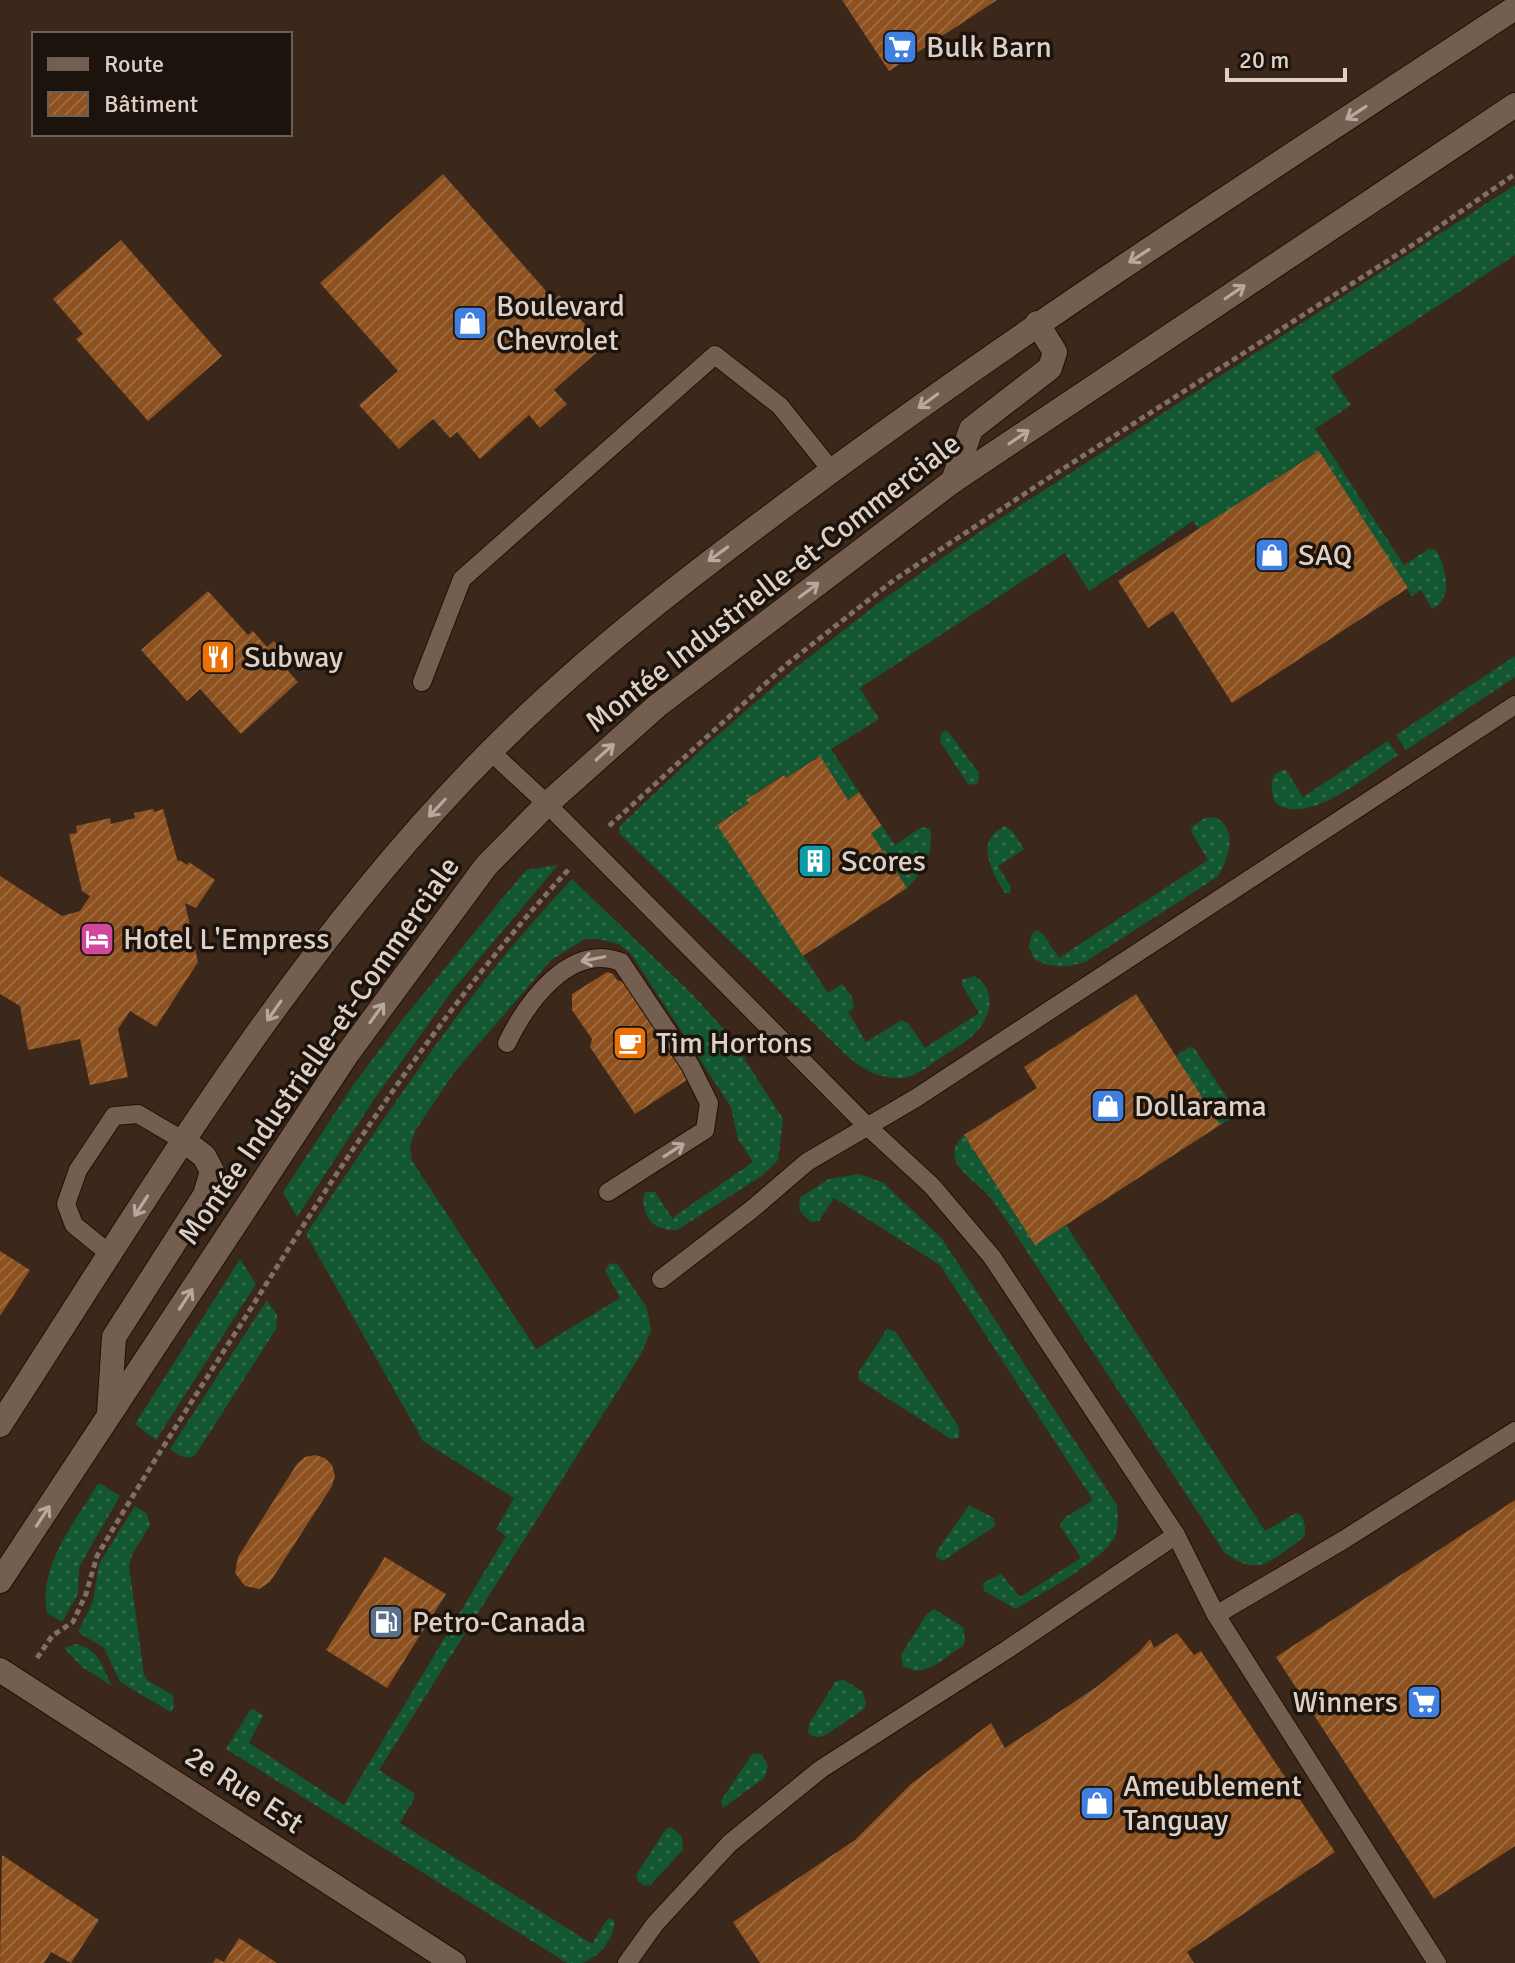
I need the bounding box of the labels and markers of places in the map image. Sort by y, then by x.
supermarket icon: Bulk Barn [881,28,919,66]
place label: Bulk Barn [926,29,1052,66]
place label: Boulevard Chevrolet [496,288,625,359]
shop icon: Boulevard Chevrolet [451,304,489,342]
shop icon: SAQ [1253,536,1291,574]
place label: SAQ [1298,537,1352,574]
restaurant icon: Subway [199,638,237,676]
place label: Subway [244,639,343,676]
building icon: Scores [796,842,834,880]
place label: Scores [841,843,926,880]
hotel icon: Hotel L'Empress [78,920,116,958]
place label: Hotel L'Empress [123,921,329,958]
cafe icon: Tim Hortons [611,1024,649,1062]
place label: Tim Hortons [656,1025,812,1062]
shop icon: Dollarama [1089,1087,1127,1125]
place label: Dollarama [1134,1088,1267,1125]
fuel station icon: Petro-Canada [367,1603,405,1641]
place label: Petro-Canada [412,1604,586,1641]
supermarket icon: Winners [1405,1683,1443,1721]
place label: Winners [1292,1684,1398,1721]
place label: Ameublement Tanguay [1123,1768,1302,1839]
shop icon: Ameublement Tanguay [1078,1784,1116,1822]

